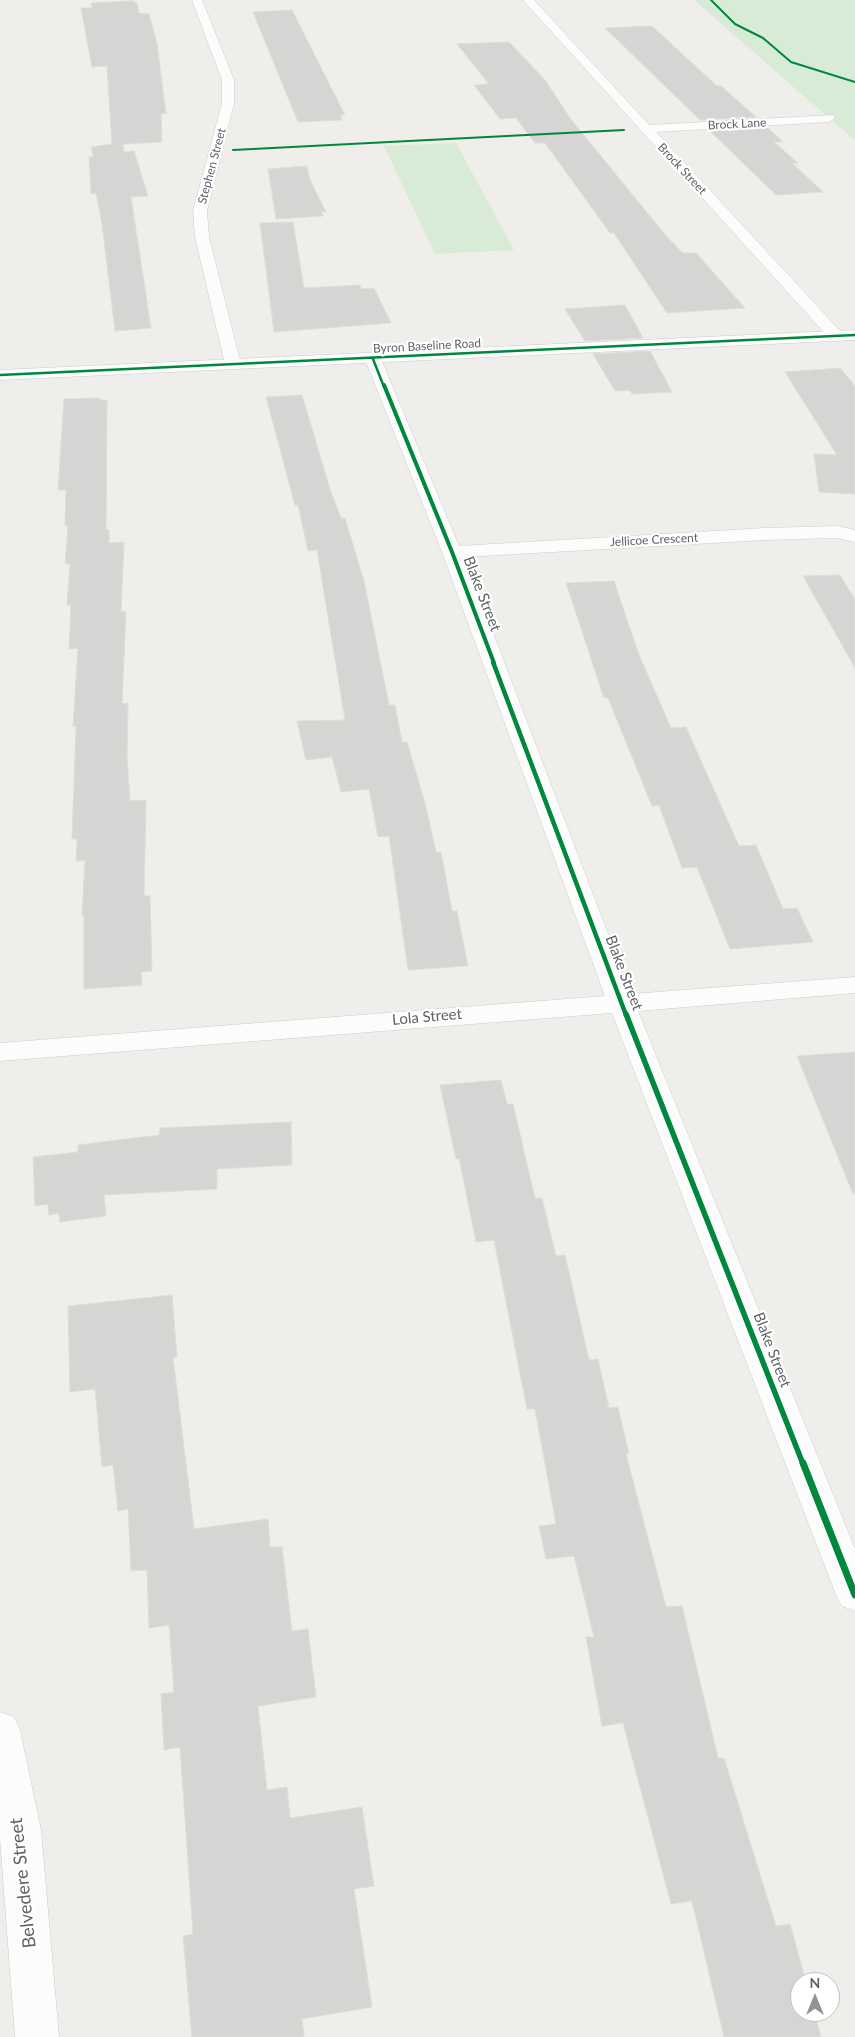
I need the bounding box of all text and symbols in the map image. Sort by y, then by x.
street label: Brock Lane [707,115,767,133]
street label: Stephen Street [195,126,229,206]
street label: Brock Street [655,140,709,198]
street label: Byron Baseline Road [373,336,481,356]
street label: Jellicoe Crescent [610,531,698,549]
street label: Blake Street [459,554,505,634]
street label: Blake Street [601,933,647,1013]
street label: Lola Street [391,1005,463,1029]
street label: Blake Street [749,1310,795,1390]
street label: Belvedere Street [5,1817,41,1949]
north arrow [790,1972,840,2022]
text: N [810,1974,820,1991]

